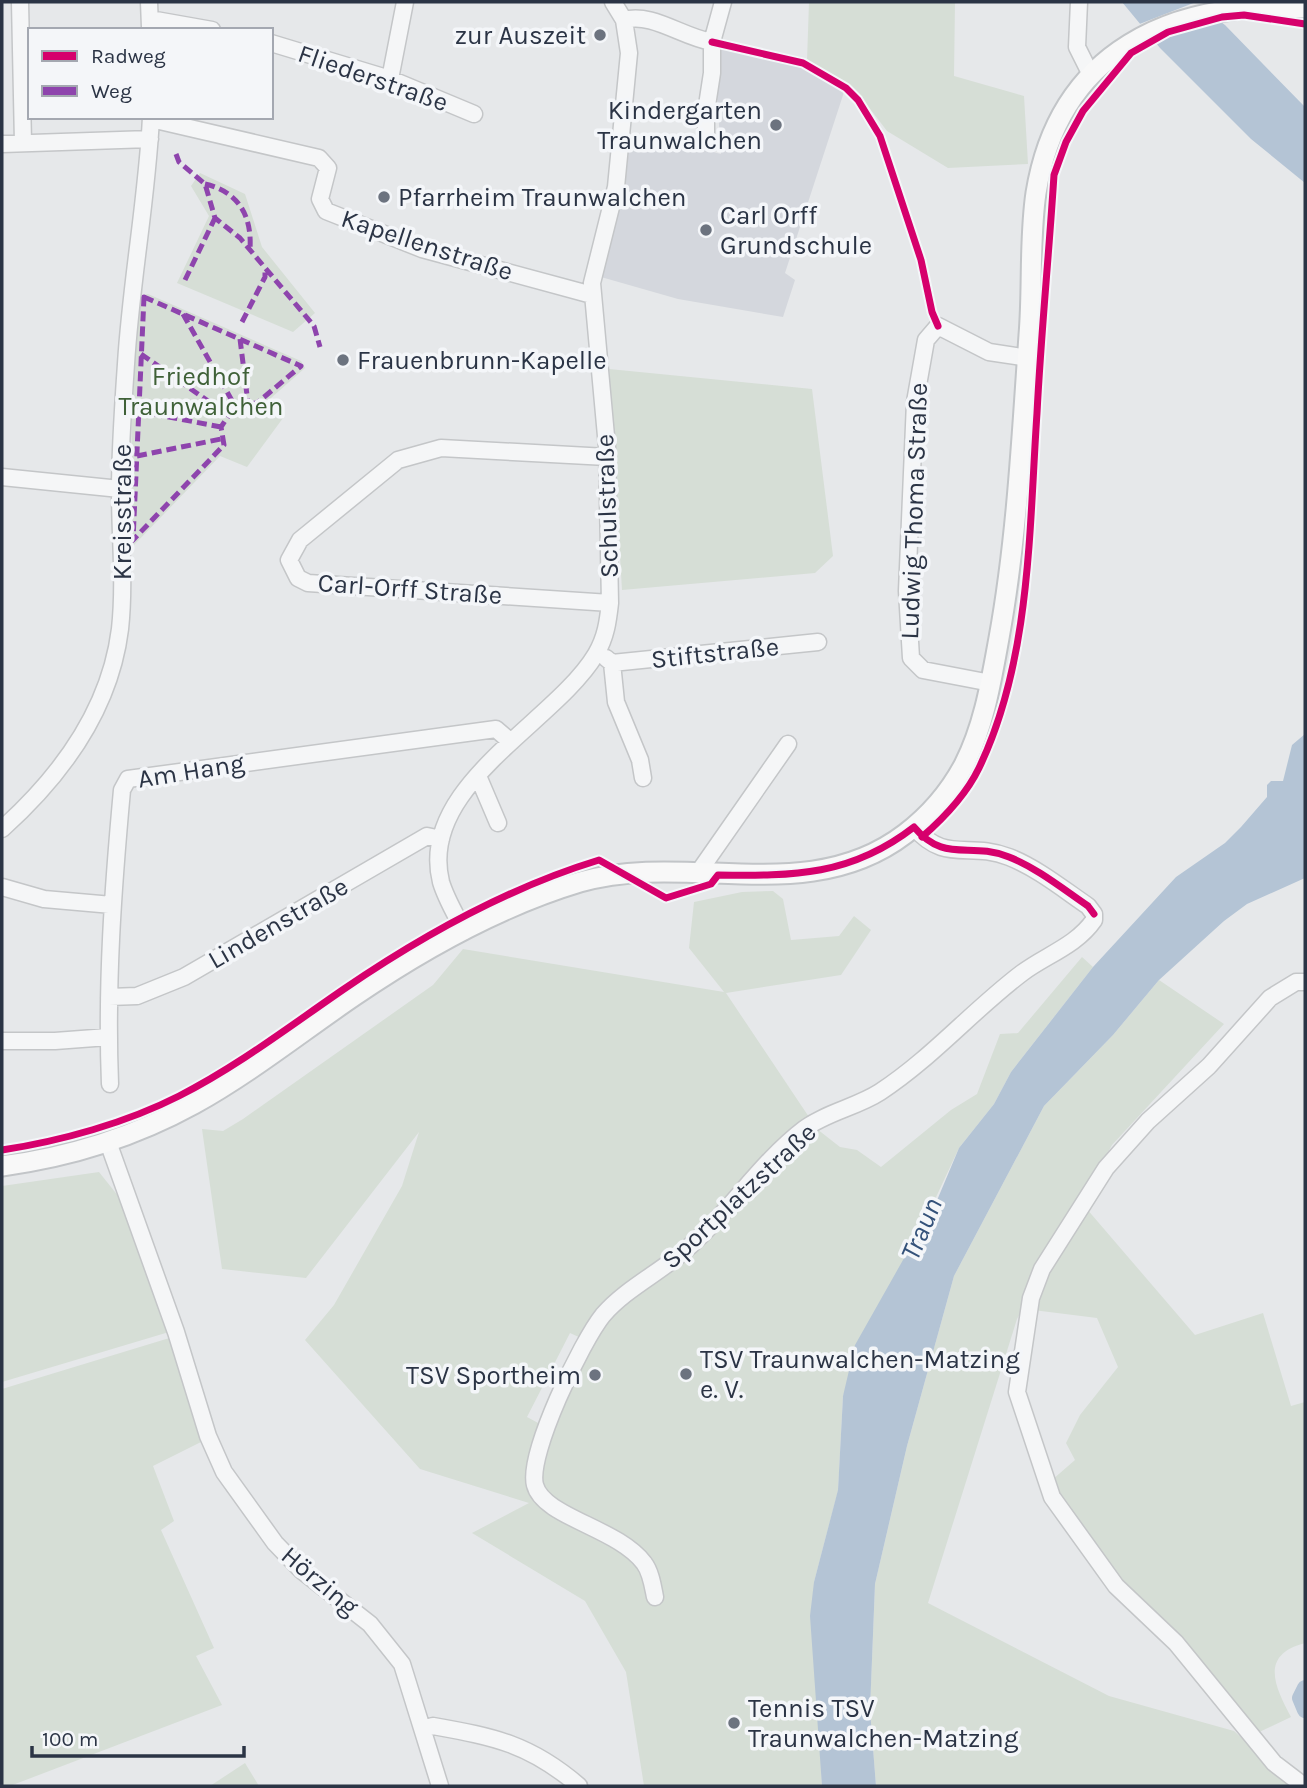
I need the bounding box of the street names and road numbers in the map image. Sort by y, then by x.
street label: Fliederstraße [294,38,452,118]
street label: Kapellenstraße [337,203,517,287]
street label: Ludwig Thoma Straße [894,382,934,640]
street label: Schulstraße [589,433,625,579]
street label: Kreisstraße [107,444,138,580]
street label: Carl-Orff Straße [317,567,503,611]
street label: Stiftstraße [650,631,780,675]
street label: Am Hang [135,747,247,795]
street label: Lindenstraße [202,870,354,976]
street label: Sportplatzstraße [655,1117,823,1275]
street label: Hörzing [275,1540,365,1622]

